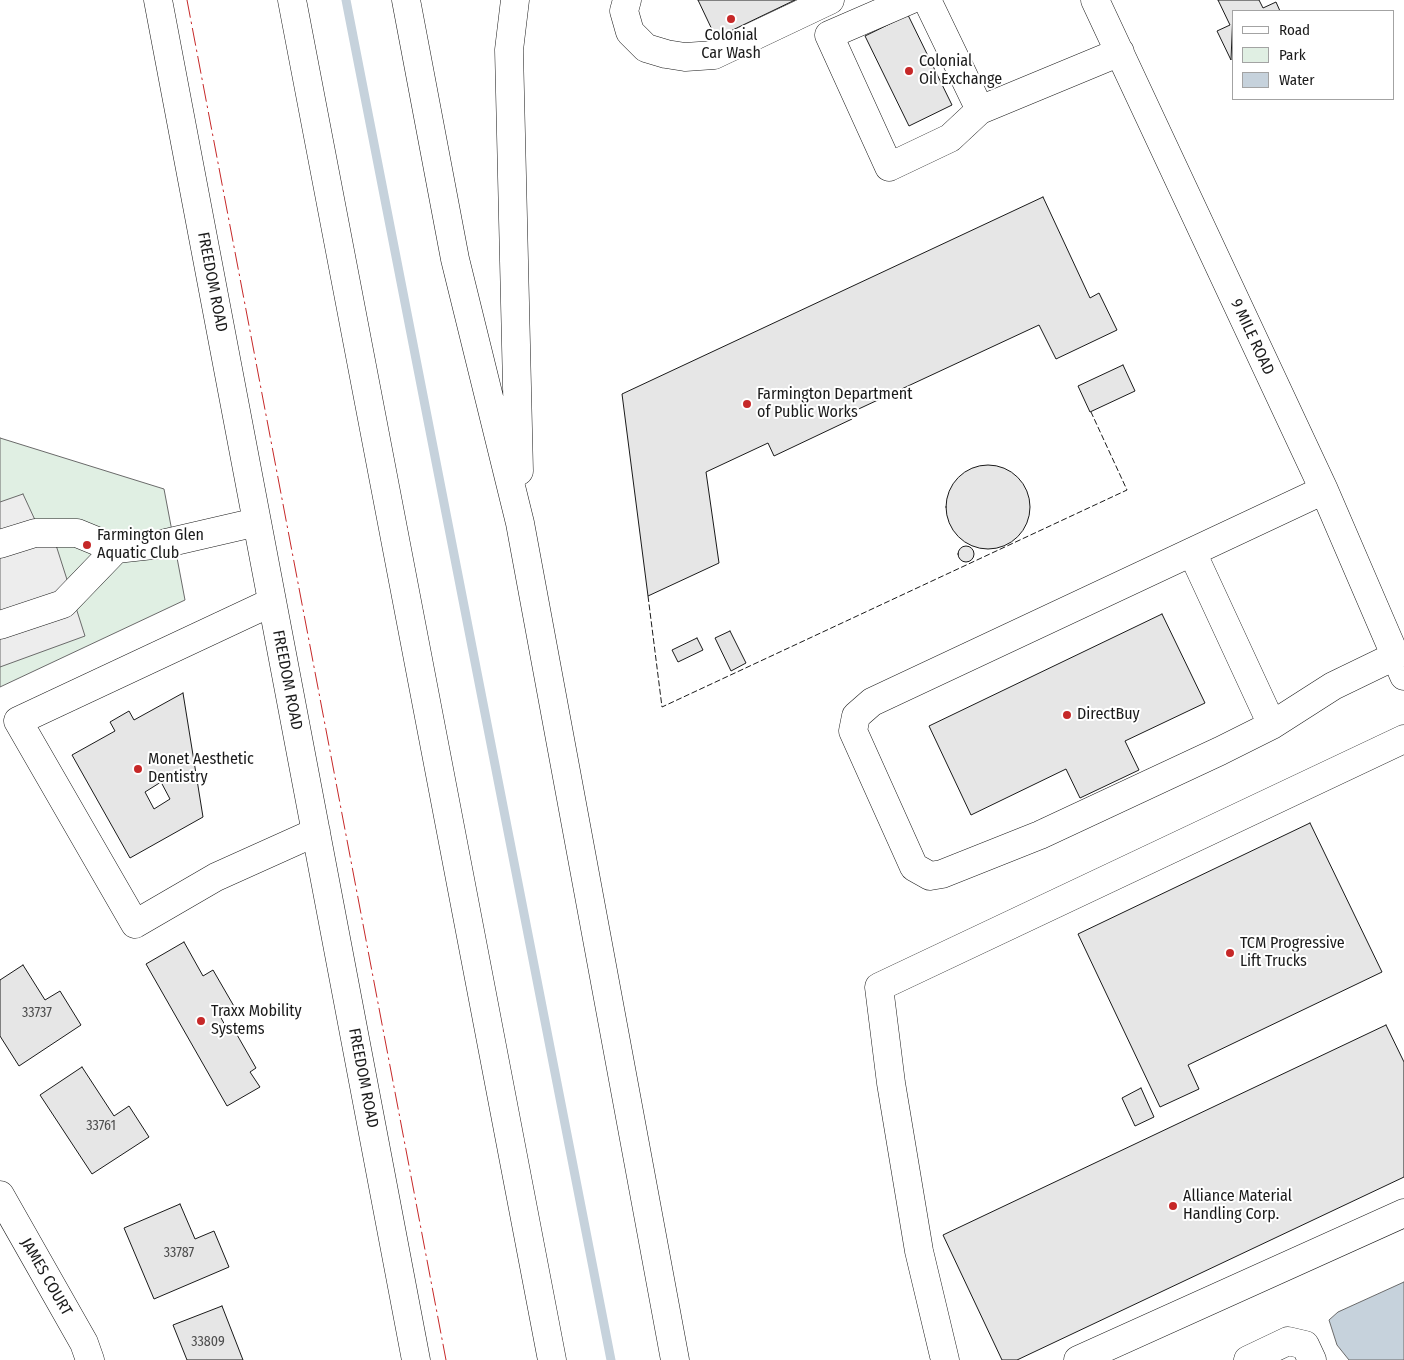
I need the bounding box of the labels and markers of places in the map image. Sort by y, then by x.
marker: Colonial Car Wash [725,13,737,25]
place label: Colonial Car Wash [701,26,761,64]
place label: Colonial Oil Exchange [919,52,1002,90]
marker: Colonial Oil Exchange [903,65,915,77]
place label: Farmington Department of Public Works [757,385,912,423]
marker: Farmington Department of Public Works [741,398,753,410]
place label: Farmington Glen Aquatic Club [97,526,204,564]
marker: Farmington Glen Aquatic Club [81,539,93,551]
place label: DirectBuy [1077,705,1140,725]
marker: DirectBuy [1061,709,1073,721]
place label: Monet Aesthetic Dentistry [148,750,254,788]
marker: Monet Aesthetic Dentistry [132,763,144,775]
place label: TCM Progressive Lift Trucks [1240,934,1345,972]
marker: TCM Progressive Lift Trucks [1224,947,1236,959]
place label: Traxx Mobility Systems [211,1002,302,1040]
marker: Traxx Mobility Systems [195,1015,207,1027]
place label: Alliance Material Handling Corp. [1183,1187,1292,1225]
marker: Alliance Material Handling Corp. [1167,1200,1179,1212]

